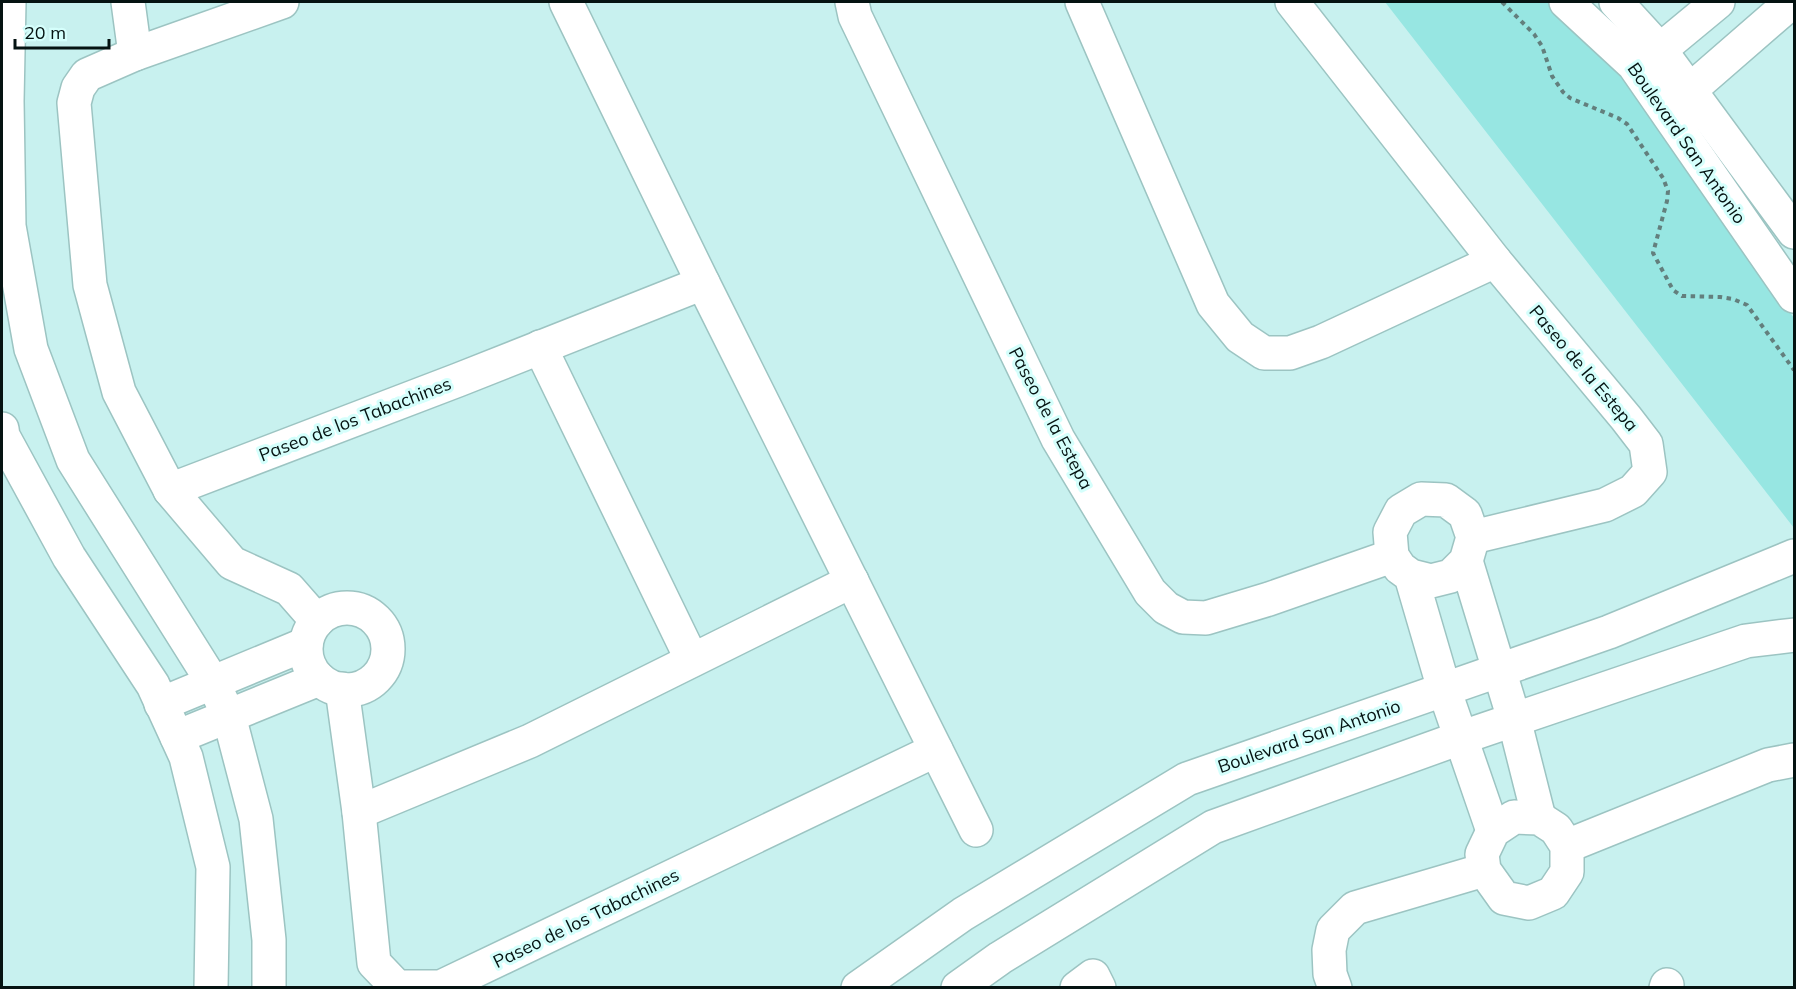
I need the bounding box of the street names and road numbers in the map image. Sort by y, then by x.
street label: Boulevard San Antonio [1623,58,1751,228]
street label: Paseo de la Estepa [1524,300,1644,436]
street label: Paseo de la Estepa [1004,343,1098,493]
street label: Paseo de los Tabachines [256,372,454,466]
street label: Boulevard San Antonio [1215,694,1403,778]
street label: Paseo de los Tabachines [489,863,683,973]

